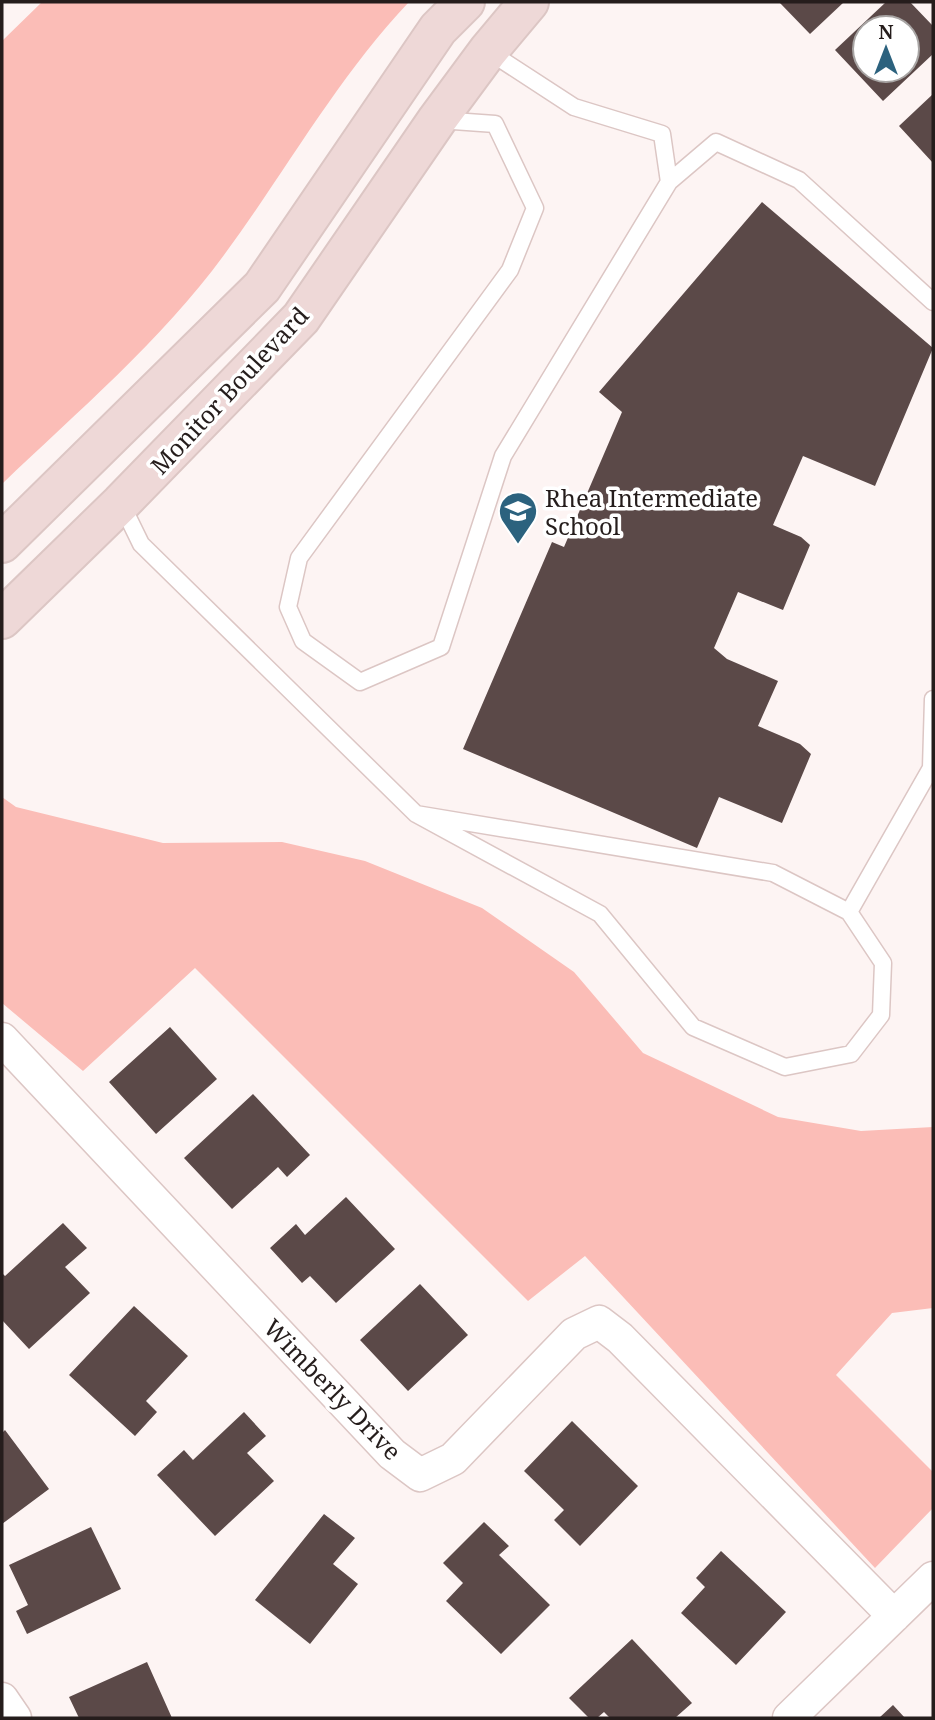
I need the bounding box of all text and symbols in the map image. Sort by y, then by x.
north arrow [851,14,921,84]
text: N [879,19,894,45]
street label: Monitor Boulevard [143,299,316,481]
place label: Rhea Intermediate School [545,481,758,542]
school or university icon: Rhea Intermediate School [497,490,539,545]
street label: Wimberly Drive [257,1311,409,1467]

